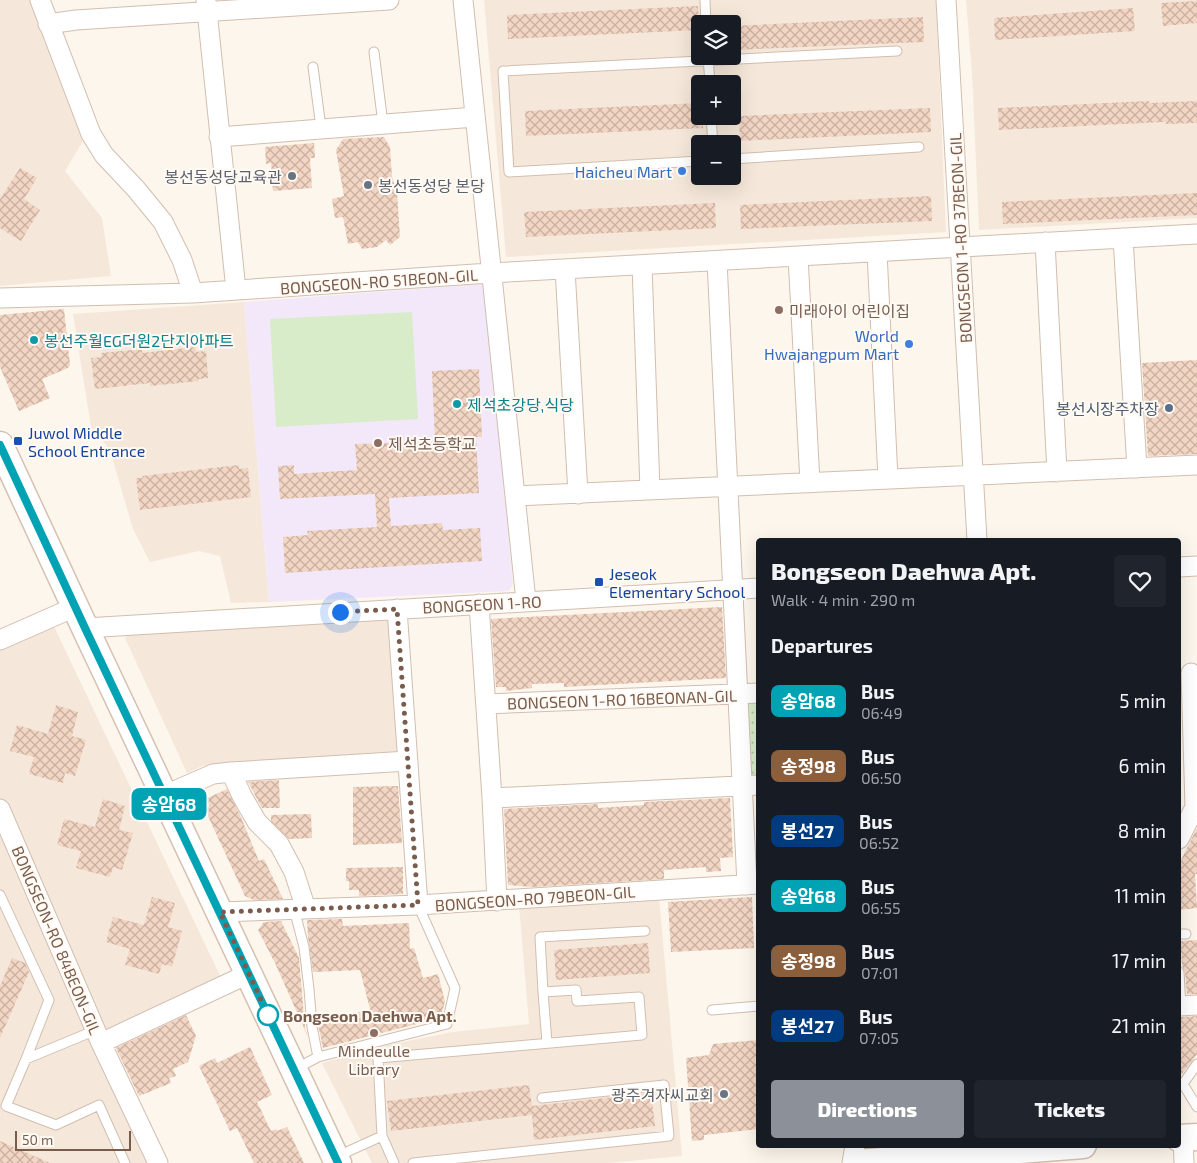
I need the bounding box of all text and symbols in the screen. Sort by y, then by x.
map controls [691,15,741,185]
button: layers [691,15,741,65]
button: + [691,75,741,125]
street label: BONGSEON 1-RO 37BEON-GIL [945,132,975,344]
button: − [691,135,741,185]
place label: Haicheu Mart [575,162,672,181]
marker: Haicheu Mart [676,165,688,177]
place label: 봉선동성당교육관 [164,167,282,186]
marker: 봉선동성당교육관 [286,170,298,182]
place label: 봉선동성당 본당 [378,176,485,195]
marker: 봉선동성당 본당 [362,179,374,191]
street label: BONGSEON-RO 51BEON-GIL [279,265,479,297]
place label: 미래아이 어린이집 [789,301,910,320]
marker: 미래아이 어린이집 [773,304,785,316]
place label: World Hwajangpum Mart [764,326,899,364]
place label: 봉선주월EG더원2단지아파트 [44,331,234,350]
marker: 봉선주월EG더원2단지아파트 [28,334,40,346]
marker: World Hwajangpum Mart [903,338,915,350]
place label: 제석초강당,식당 [467,395,574,414]
marker: 제석초강당,식당 [451,398,463,410]
place label: 봉선시장주차장 [1056,399,1159,418]
marker: 봉선시장주차장 [1163,402,1175,414]
place label: Juwol Middle School Entrance [28,423,145,460]
place label: 제석초등학교 [388,434,476,453]
marker: Juwol Middle School Entrance [12,435,24,447]
marker: 제석초등학교 [372,437,384,449]
button: heart [1114,555,1166,607]
text: Bongseon Daehwa Apt. [771,556,1036,585]
place label: Jeseok Elementary School [609,564,745,601]
marker: Jeseok Elementary School [593,576,605,588]
text: Walk · 4 min · 290 m [771,590,915,609]
street label: BONGSEON 1-RO [422,591,542,617]
your location [328,600,353,625]
text: Departures [771,634,873,657]
text: Bus [861,680,895,703]
street label: BONGSEON 1-RO 16BEONAN-GIL [507,685,737,713]
text: 5 min [1119,689,1166,712]
text: 송암68 [781,690,836,712]
text: 06:49 [861,703,903,722]
text: Bus [861,745,895,768]
text: 6 min [1118,754,1166,777]
text: 송정98 [781,755,836,777]
text: 06:50 [861,768,902,787]
line badge: 송암68 [134,788,204,820]
text: 송암68 [142,793,196,815]
text: Bus [859,810,893,833]
text: 8 min [1118,819,1166,842]
text: 봉선27 [781,820,834,842]
text: 06:52 [859,833,899,852]
street label: BONGSEON-RO 84BEON-GIL [9,843,105,1037]
text: Bus [861,875,895,898]
street label: BONGSEON-RO 79BEON-GIL [434,882,636,914]
text: 11 min [1114,884,1166,907]
text: 송암68 [781,885,836,907]
text: 06:55 [861,898,901,917]
text: Bus [861,940,895,963]
text: 17 min [1112,949,1166,972]
text: 송정98 [781,950,836,972]
text: 07:01 [861,963,899,982]
marker: Bongseon Daehwa Apt. [257,1004,279,1026]
text: Bus [859,1005,893,1028]
place label: Bongseon Daehwa Apt. [283,1006,457,1025]
text: 21 min [1111,1014,1166,1037]
text: 봉선27 [781,1015,834,1037]
marker: Mindeulle Library [368,1027,380,1039]
text: 07:05 [859,1028,899,1047]
place label: Mindeulle Library [338,1041,410,1078]
button: Directions [771,1080,964,1138]
button: Tickets [974,1080,1166,1138]
place label: 광주겨자씨교회 [611,1085,714,1104]
marker: 광주겨자씨교회 [718,1088,730,1100]
scale bar [15,1128,131,1151]
text: 50 m [22,1131,53,1148]

